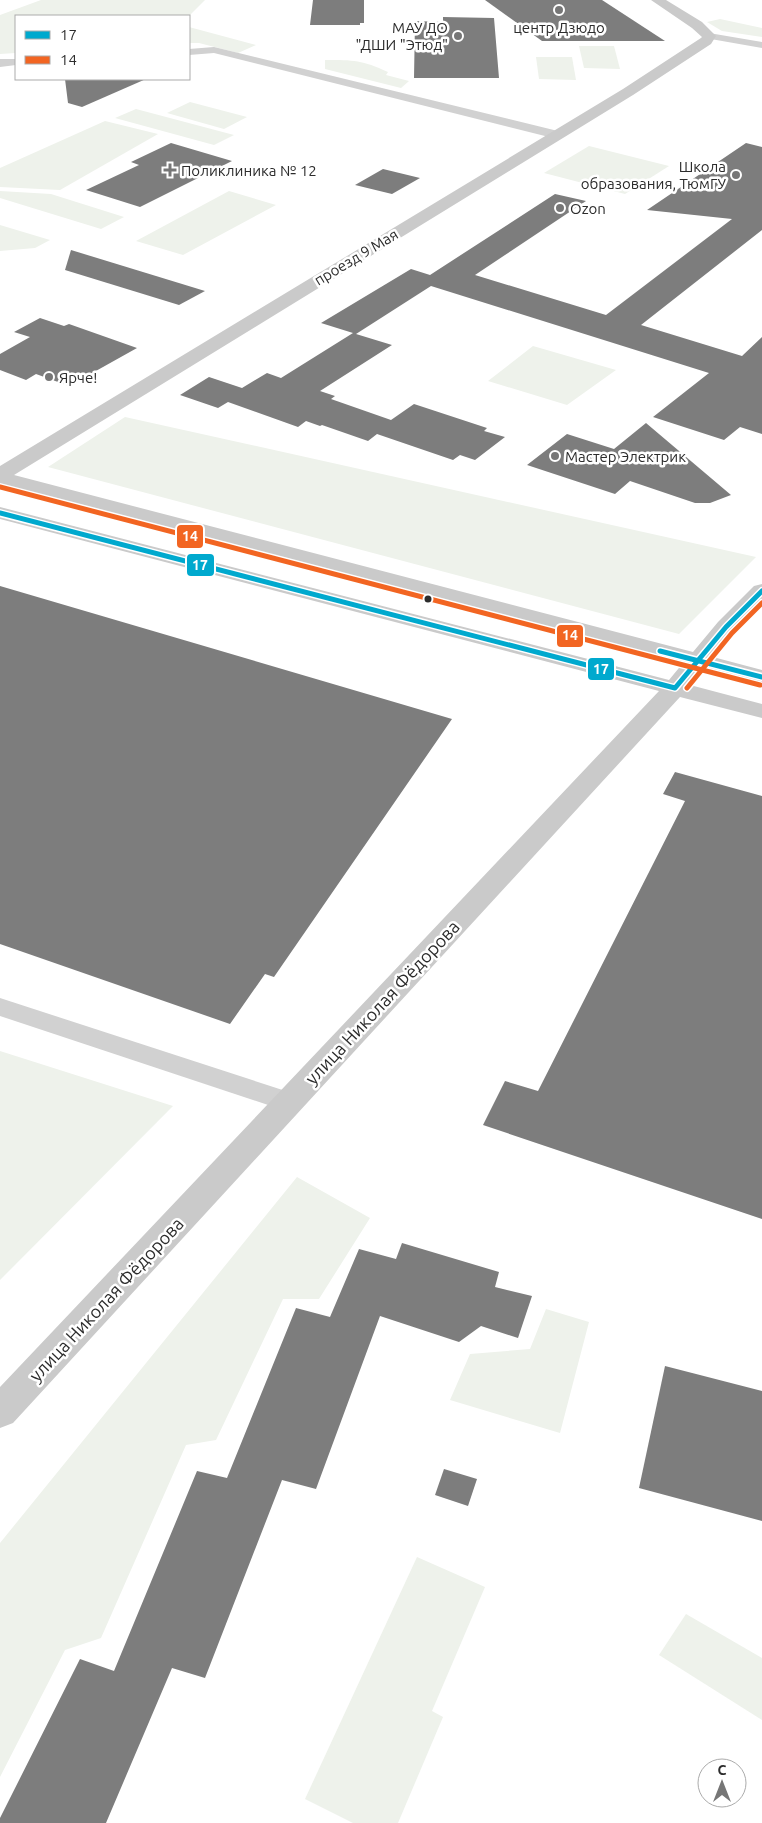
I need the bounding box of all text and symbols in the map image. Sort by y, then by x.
marker: центр Дзюдо [553,4,565,16]
legend [15,15,190,80]
place label: МАУ ДО "ДШИ "Этюд" [355,19,448,53]
place label: центр Дзюдо [513,19,605,36]
text: 17 [60,26,77,43]
marker: МАУ ДО "ДШИ "Этюд" [452,30,464,42]
text: 14 [60,51,77,68]
place label: Школа образования, ТюмГУ [581,158,727,192]
place label: Поликлиника № 12 [181,162,317,179]
marker: Поликлиника № 12 [163,163,177,177]
marker: Школа образования, ТюмГУ [730,169,742,181]
place label: Ozon [570,200,606,217]
marker: Ozon [554,202,566,214]
street label: проезд 9 Мая [311,225,401,289]
place label: Ярче! [59,369,97,386]
marker: Ярче! [43,371,55,383]
place label: Мастер Электрик [565,448,686,465]
marker: Мастер Электрик [549,450,561,462]
line badge: 14 [176,524,204,549]
text: 14 [182,528,198,544]
line badge: 17 [186,553,215,577]
text: 17 [192,557,208,573]
unlabelled marker [423,594,433,604]
line badge: 14 [556,624,584,648]
text: 14 [562,627,578,643]
line badge: 17 [587,657,615,681]
text: 17 [593,661,609,677]
street label: улица Николая Фёдорова [301,916,463,1088]
street label: улица Николая Фёдорова [25,1213,187,1385]
north arrow [697,1758,747,1808]
text: С [718,1762,727,1778]

